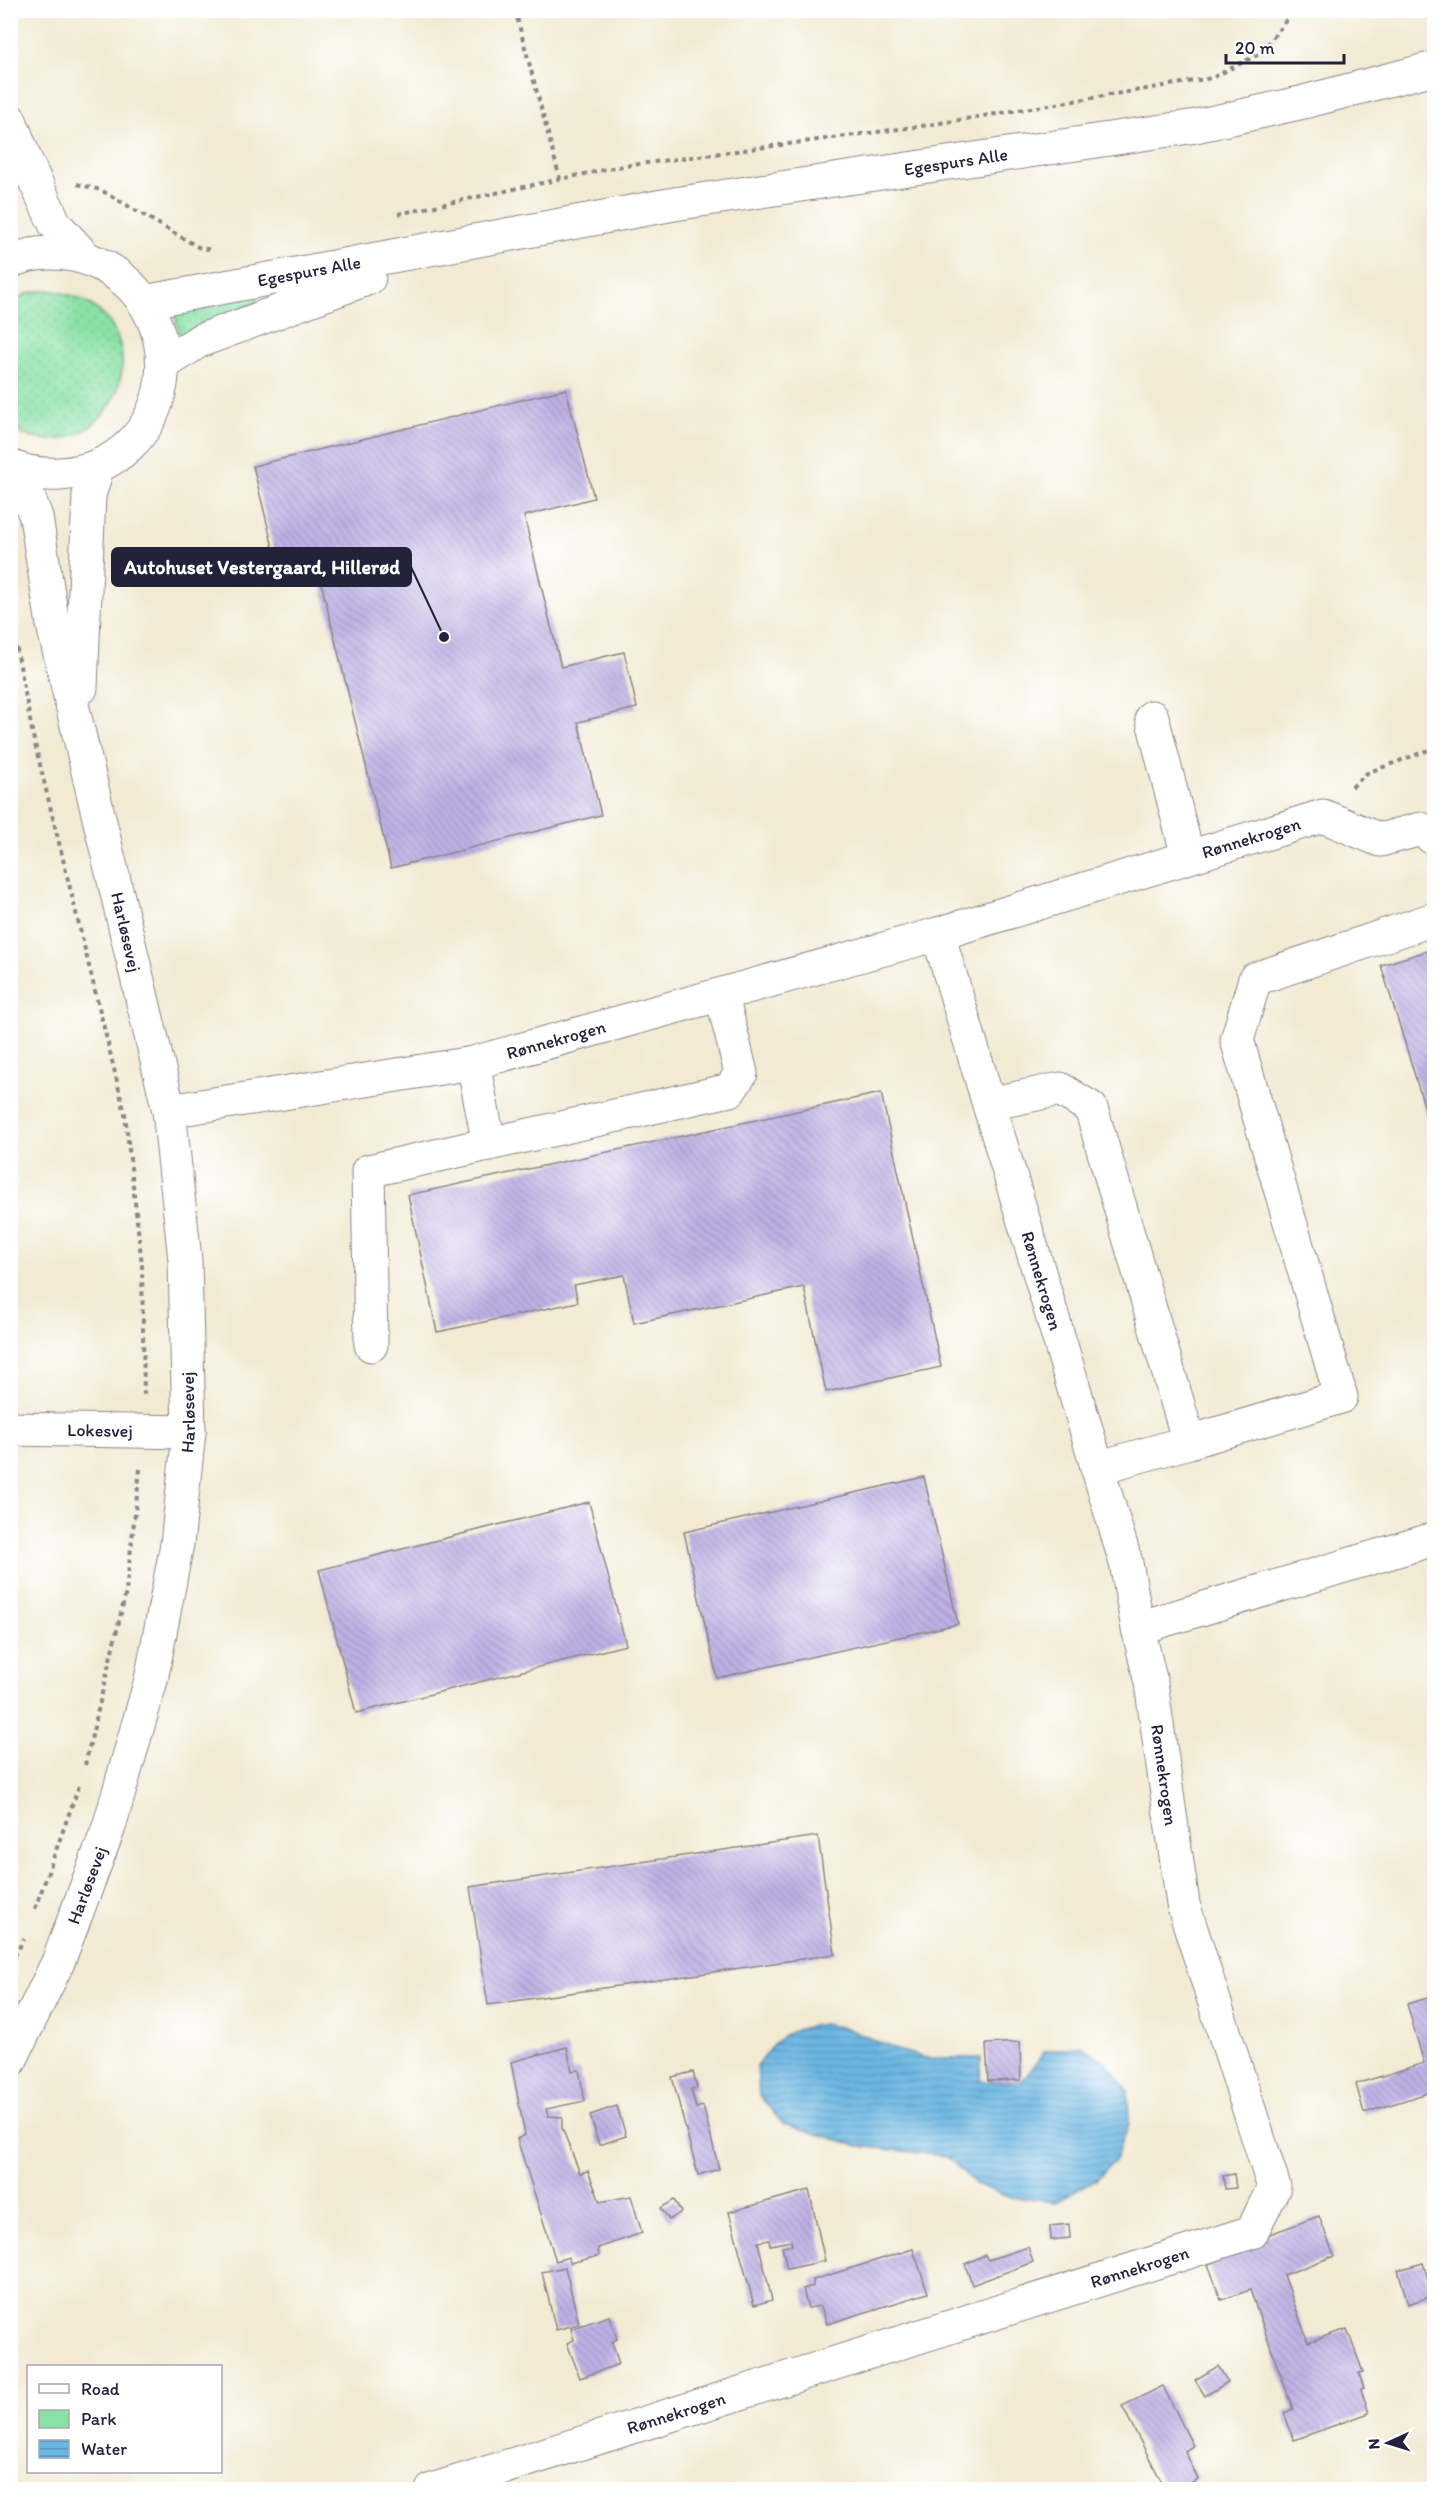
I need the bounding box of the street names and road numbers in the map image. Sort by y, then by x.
street label: Egespurs Alle [902,143,1009,180]
street label: Egespurs Alle [256,251,363,292]
street label: Rønnekrogen [1199,812,1303,863]
street label: Harløsevej [106,890,146,974]
street label: Rønnekrogen [504,1016,608,1064]
street label: Rønnekrogen [1016,1229,1067,1333]
street label: Harløsevej [176,1371,200,1454]
street label: Lokesvej [67,1419,133,1442]
street label: Rønnekrogen [1146,1723,1182,1827]
street label: Harløsevej [62,1843,112,1927]
street label: Rønnekrogen [1088,2241,1192,2293]
street label: Rønnekrogen [624,2387,728,2439]

